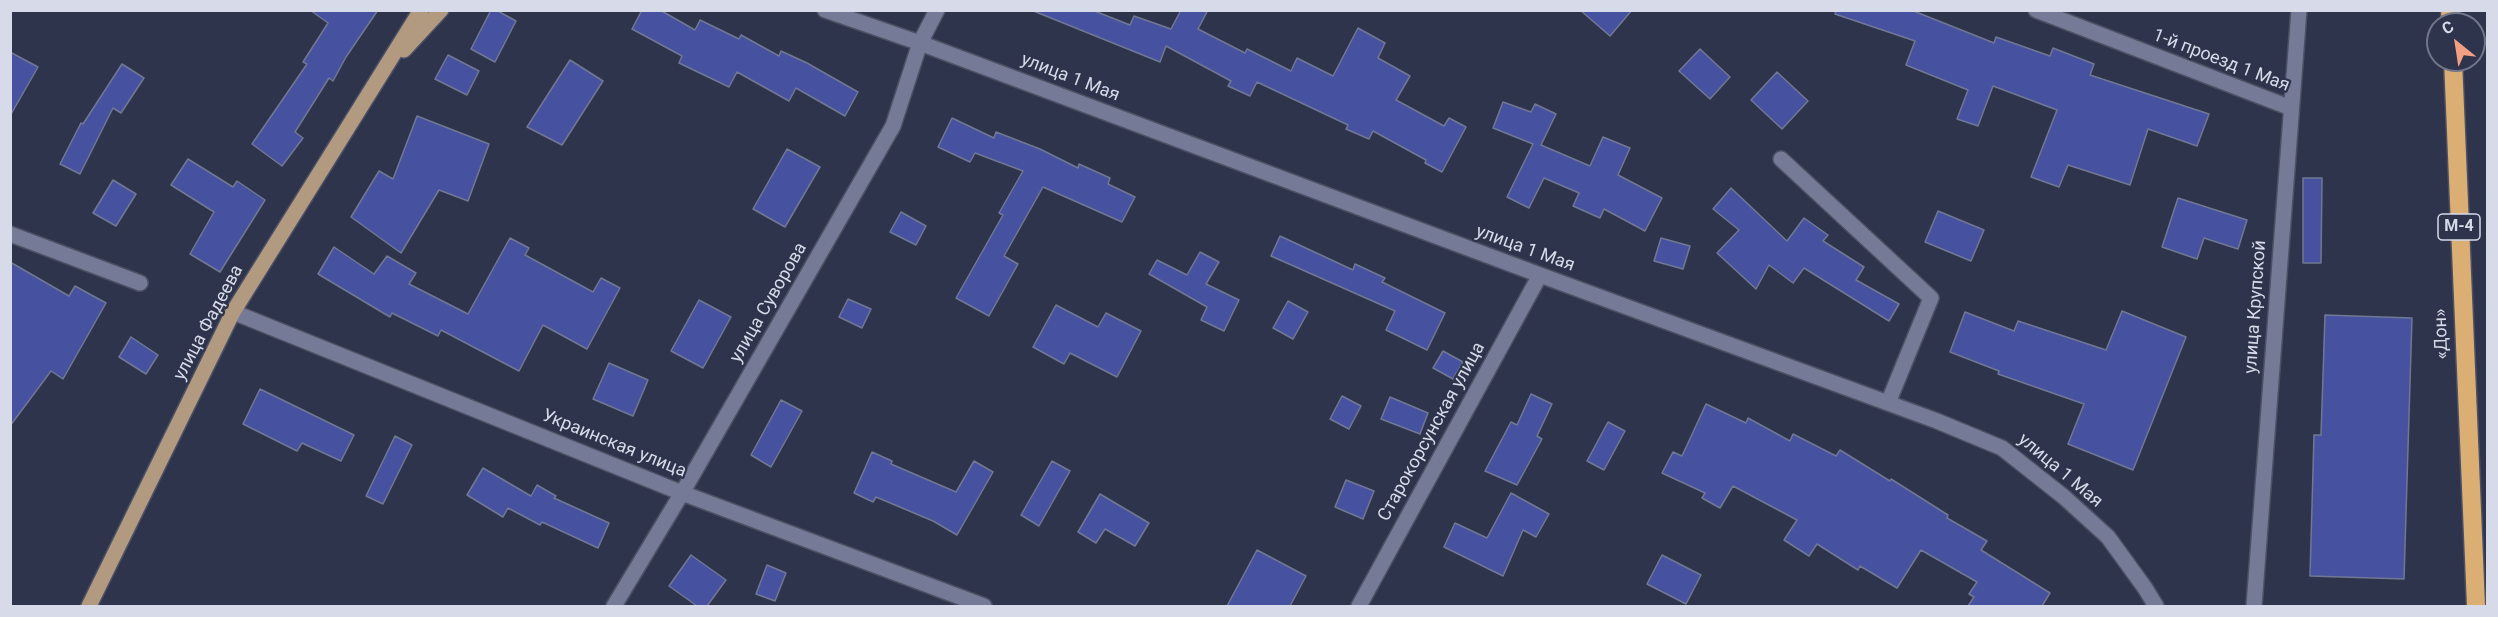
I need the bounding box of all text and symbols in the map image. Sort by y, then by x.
north arrow [2426,12,2486,72]
text: С [2438,17,2457,39]
street label: 1-й проезд 1 Мая [2150,25,2292,97]
street label: улица 1 Мая [1018,49,1122,107]
road number: М-4 [2438,214,2480,240]
street label: улица 1 Мая [1473,221,1577,277]
street label: улица Суворова [726,239,812,367]
street label: улица Крупской [2241,240,2271,374]
street label: улица Фадеева [170,262,248,384]
street label: «Дон» [2430,308,2454,360]
street label: Старокорсунская улица [1374,339,1490,525]
street label: Украинская улица [539,405,689,483]
street label: улица 1 Мая [2013,429,2107,513]

